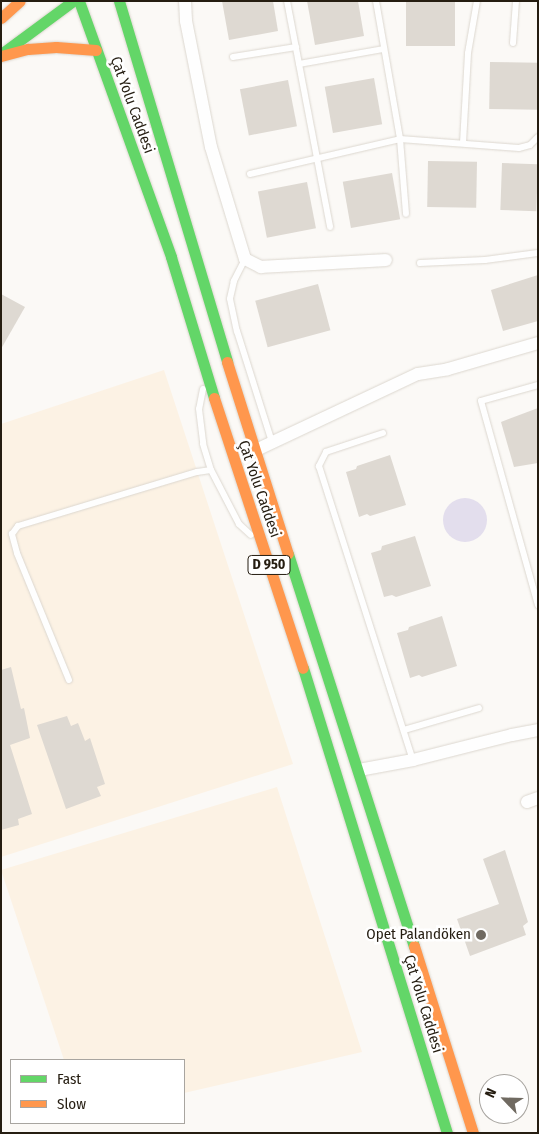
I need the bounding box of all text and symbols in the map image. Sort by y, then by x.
street label: Çat Yolu Caddesi [106,54,158,156]
street label: Çat Yolu Caddesi [234,438,284,540]
road number: D 950 [246,554,292,576]
place label: Opet Palandöken [366,926,471,944]
marker: Opet Palandöken [475,929,487,941]
street label: Çat Yolu Caddesi [400,953,446,1055]
legend [10,1059,185,1124]
text: Fast [57,1070,81,1088]
north arrow [479,1074,529,1124]
text: N [481,1086,500,1100]
text: Slow [57,1095,86,1113]

